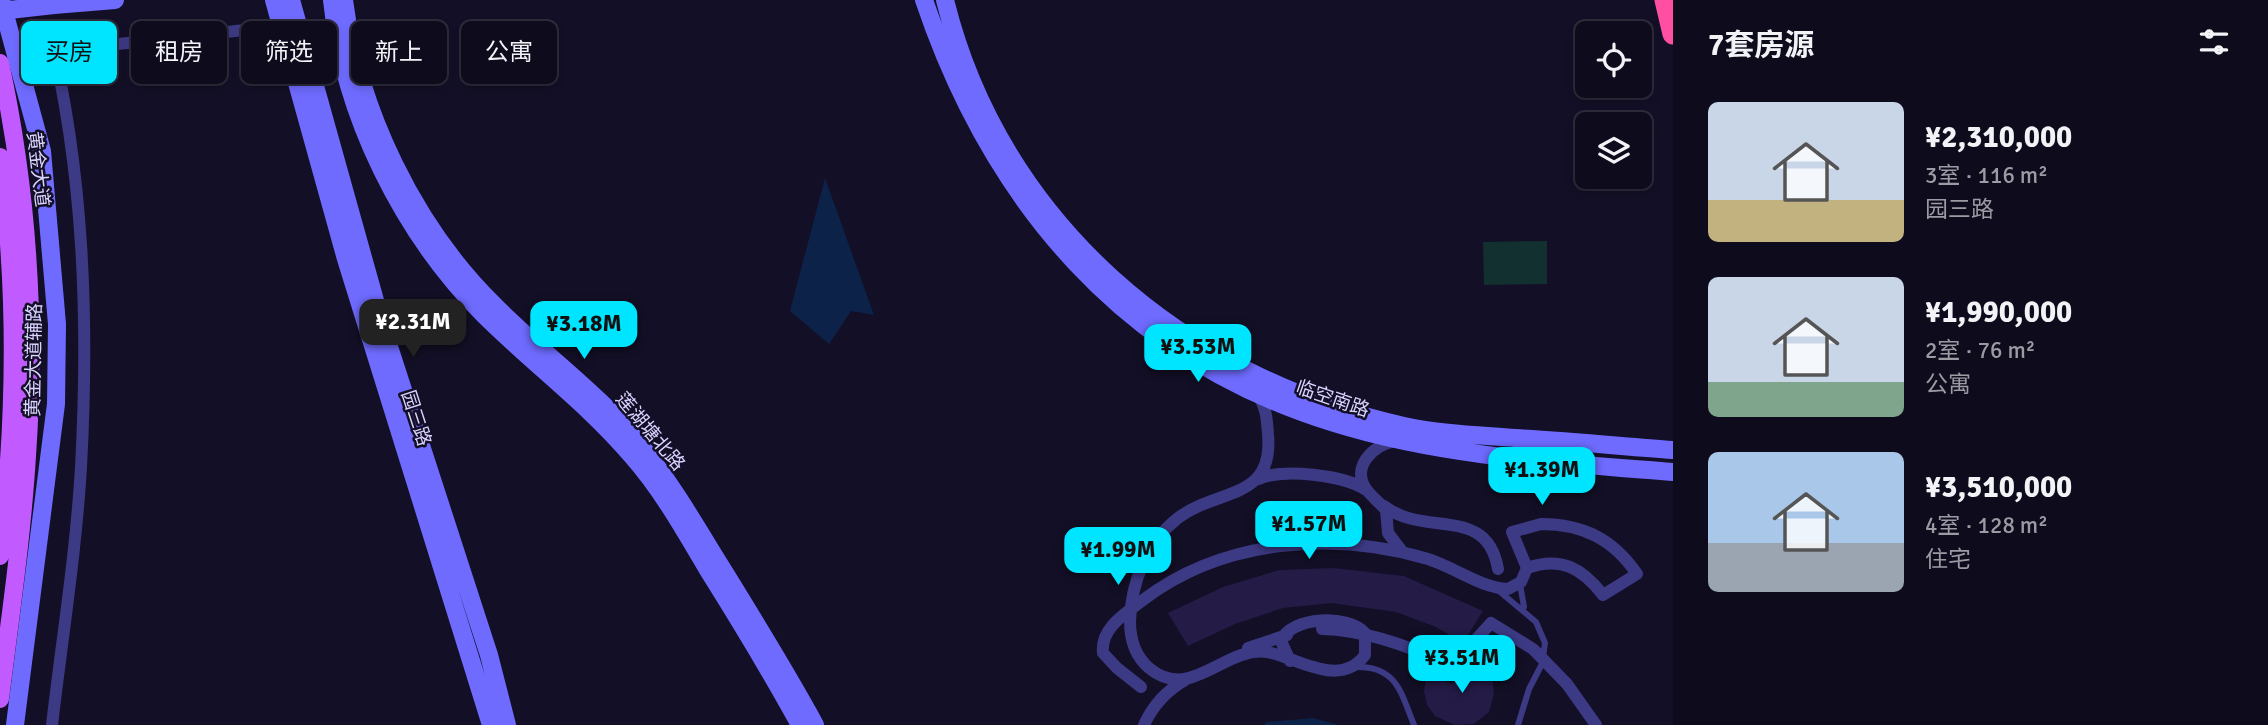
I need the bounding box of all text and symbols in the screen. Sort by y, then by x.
chip: 买房 [21,21,117,84]
chip: 租房 [131,21,227,84]
chip: 筛选 [241,21,337,84]
chip: 新上 [351,21,447,84]
chip: 公寓 [461,21,557,84]
map controls [1575,21,1652,189]
button: locate [1575,21,1652,98]
icon: filters [2195,23,2233,61]
text: 7套房源 [1708,27,1814,64]
button: layers [1575,112,1652,189]
text: ¥2,310,000 [1925,119,2072,156]
street label: 黄金大道 [21,130,55,208]
icon: home [1764,130,1848,214]
text: 3室 · 116 m² [1925,161,2048,190]
text: 园三路 [1925,195,1994,224]
text: ¥1,990,000 [1925,294,2072,331]
pin: ¥2.31M [356,300,470,359]
pin: ¥3.18M [527,302,641,361]
street label: 黄金大道辅路 [21,303,47,417]
icon: home [1764,305,1848,389]
text: ¥2.31M [375,307,451,336]
text: ¥3.18M [546,309,622,338]
pin: ¥3.53M [1141,324,1255,384]
text: ¥3.53M [1160,332,1236,361]
text: 2室 · 76 m² [1925,336,2035,365]
text: 公寓 [1925,370,1971,399]
street label: 临空南路 [1293,375,1373,423]
street label: 园三路 [396,387,436,449]
street label: 莲湖塘北路 [611,388,690,476]
pin: ¥1.39M [1485,448,1599,507]
text: ¥1.39M [1504,455,1580,484]
text: ¥3,510,000 [1925,469,2072,506]
icon: home [1764,480,1848,564]
pin: ¥1.57M [1252,502,1366,561]
text: ¥1.57M [1271,509,1347,538]
text: 4室 · 128 m² [1925,511,2048,540]
pin: ¥1.99M [1061,528,1175,587]
text: ¥1.99M [1080,535,1156,564]
text: 住宅 [1925,545,1971,574]
pin: ¥3.51M [1405,636,1519,695]
text: ¥3.51M [1424,643,1500,672]

